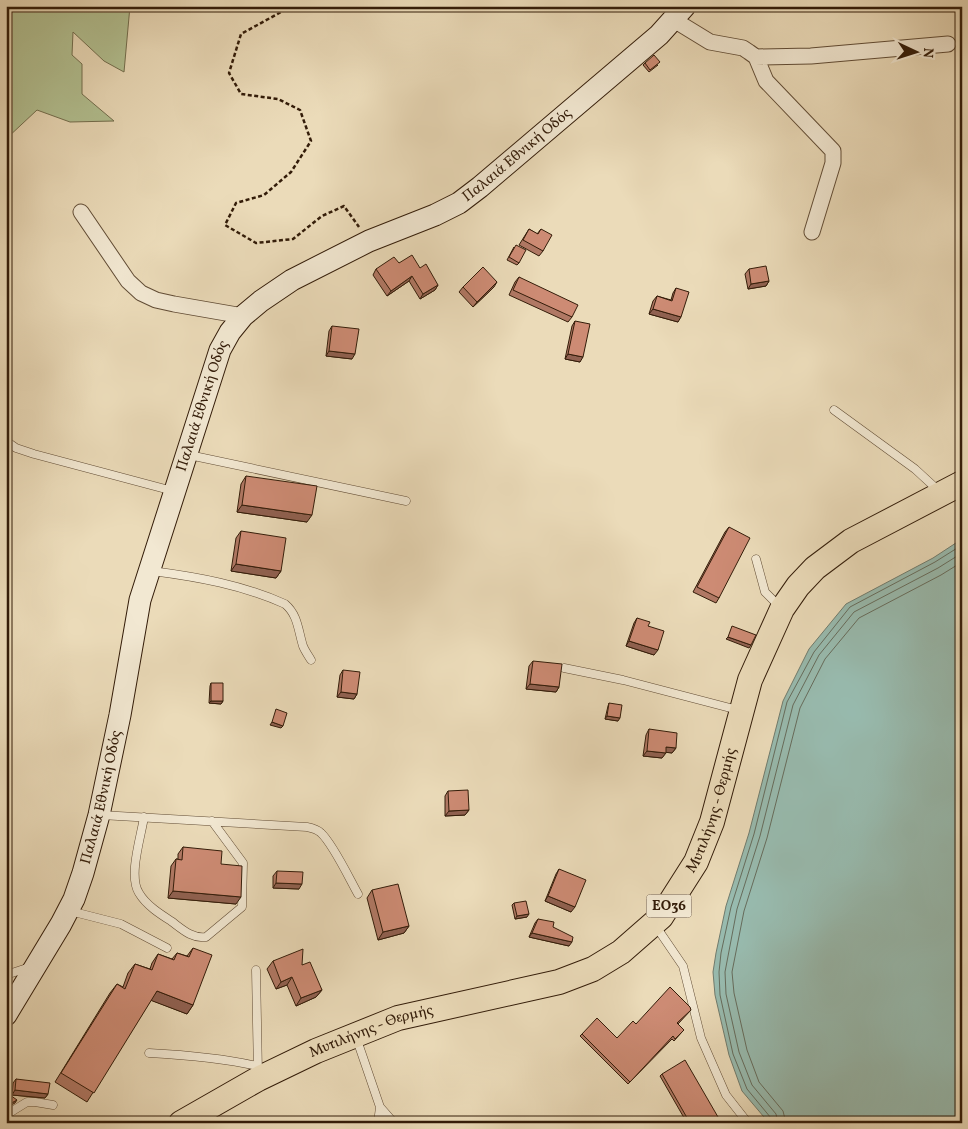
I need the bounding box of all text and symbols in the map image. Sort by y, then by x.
north arrow [890,28,940,78]
text: N [918,47,937,59]
street label: Παλαιά Εθνική Οδός [458,103,576,207]
street label: Παλαιά Εθνική Οδός [171,336,234,474]
street label: Παλαιά Εθνική Οδός [75,728,127,867]
street label: Μυτιλήνης - Θερμής [681,745,742,877]
road number: ΕΟ36 [646,894,692,918]
street label: Μυτιλήνης - Θερμής [306,1000,436,1063]

